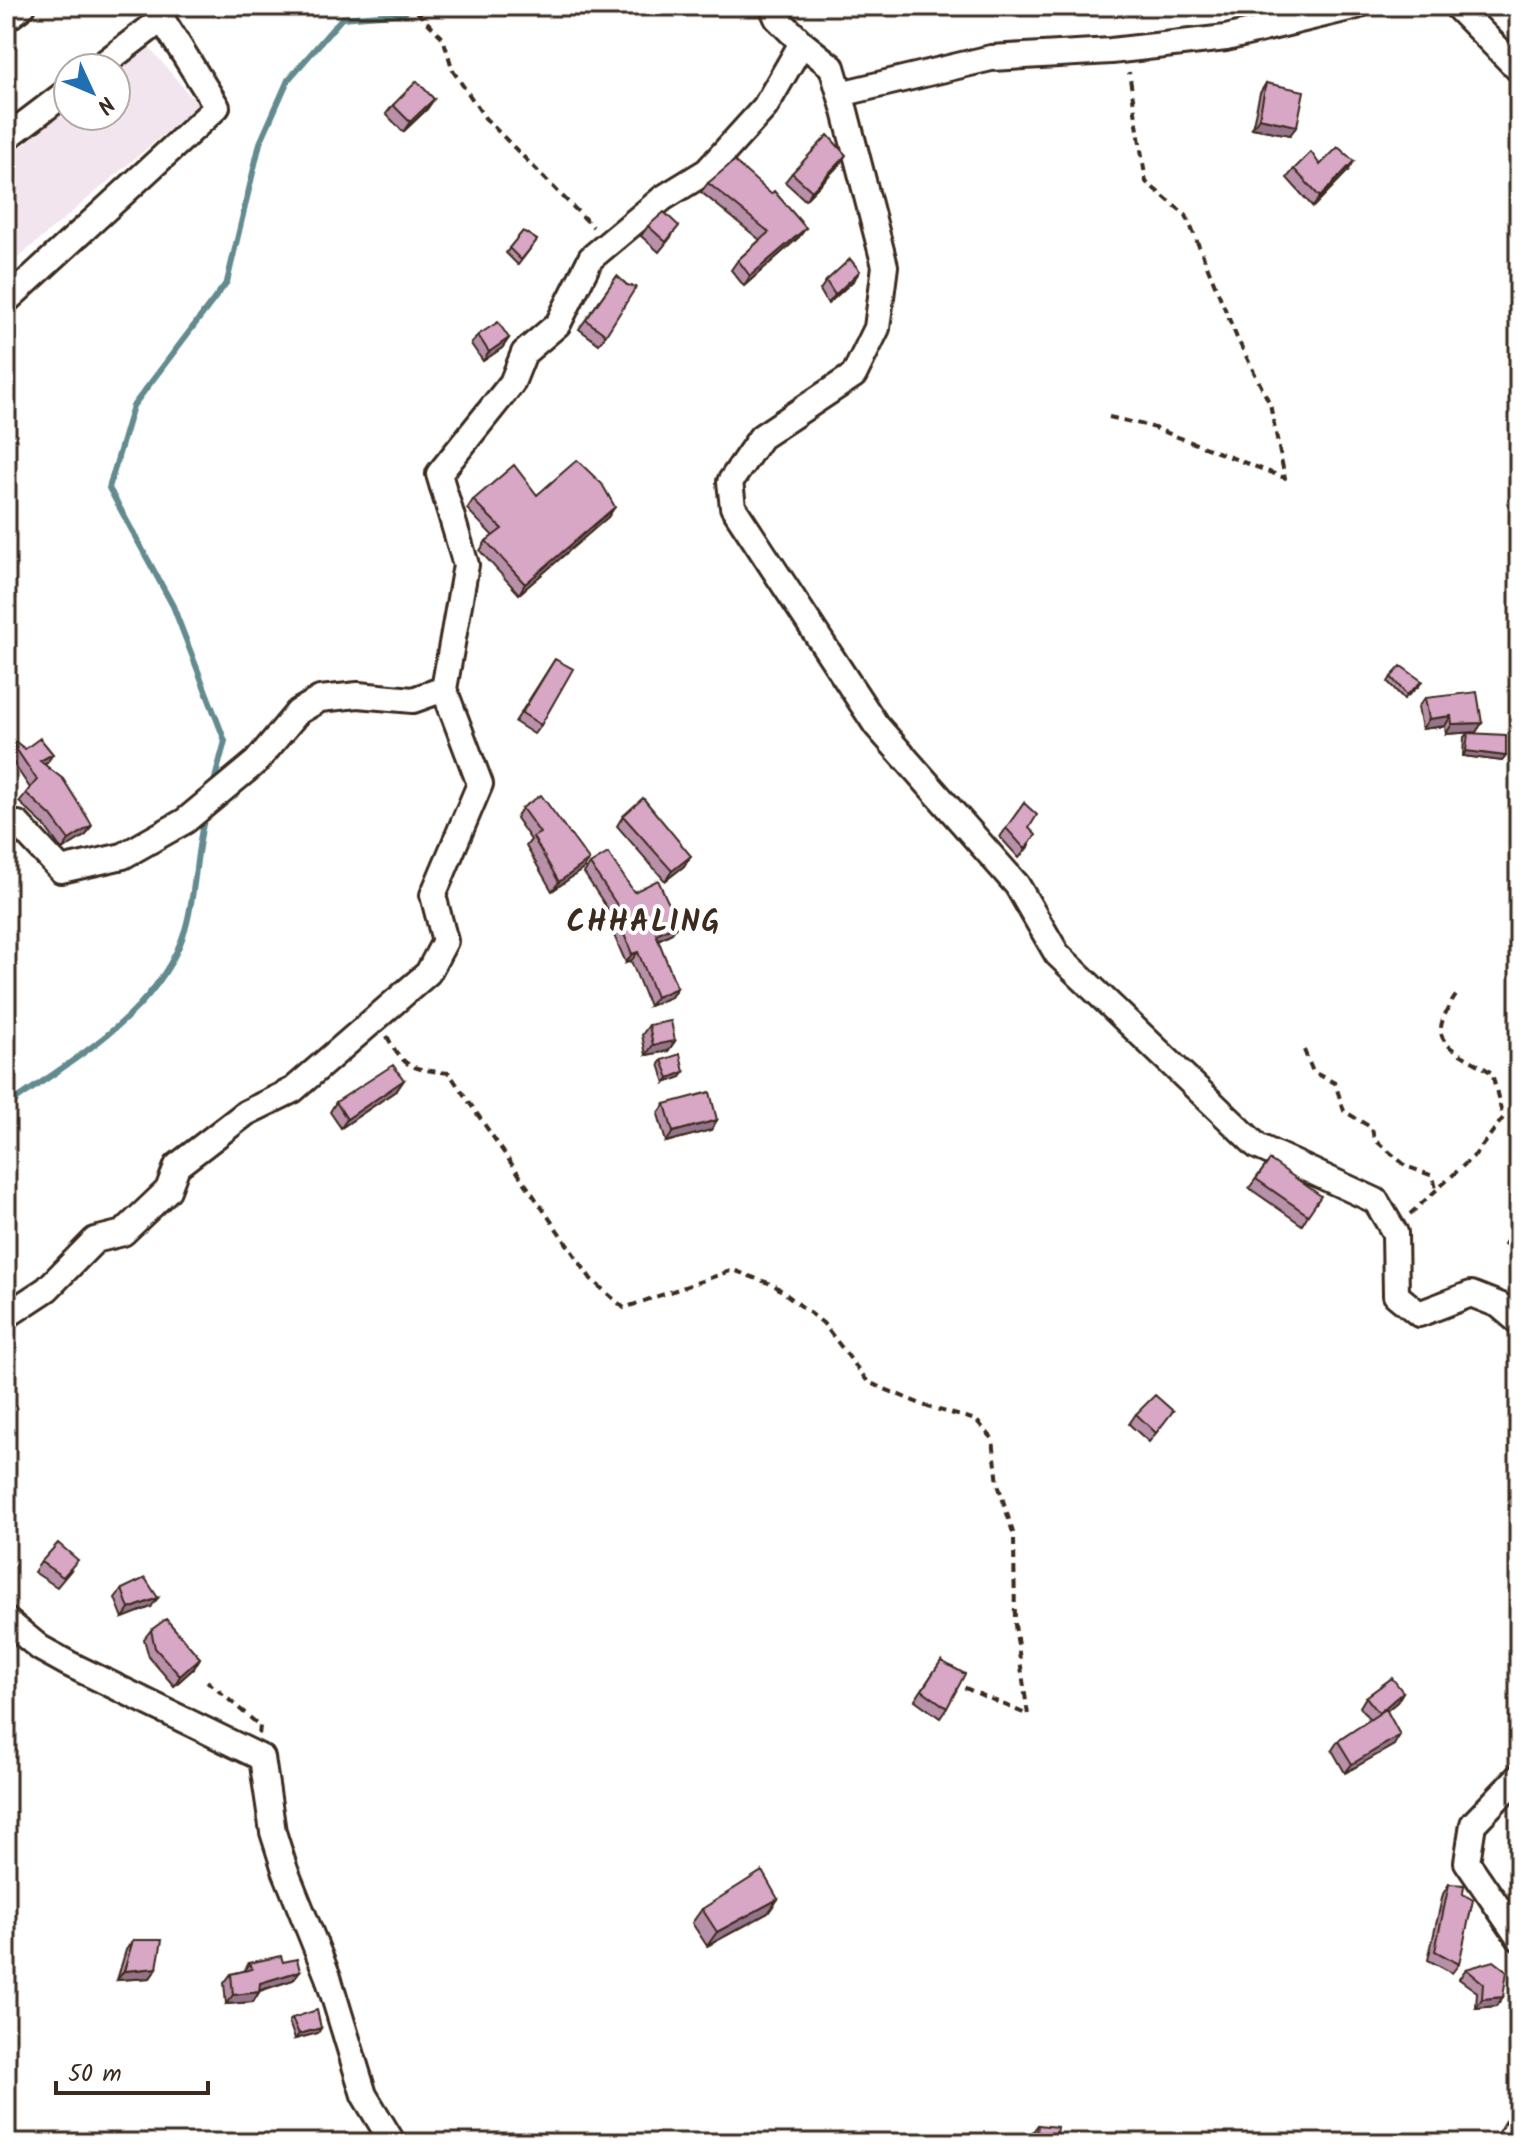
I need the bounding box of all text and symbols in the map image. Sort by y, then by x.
north arrow [52,52,132,132]
text: N [87,87,122,121]
district label: CHHALING [567,899,721,947]
scale bar [56,2045,208,2095]
text: 50 m [68,2055,122,2094]

